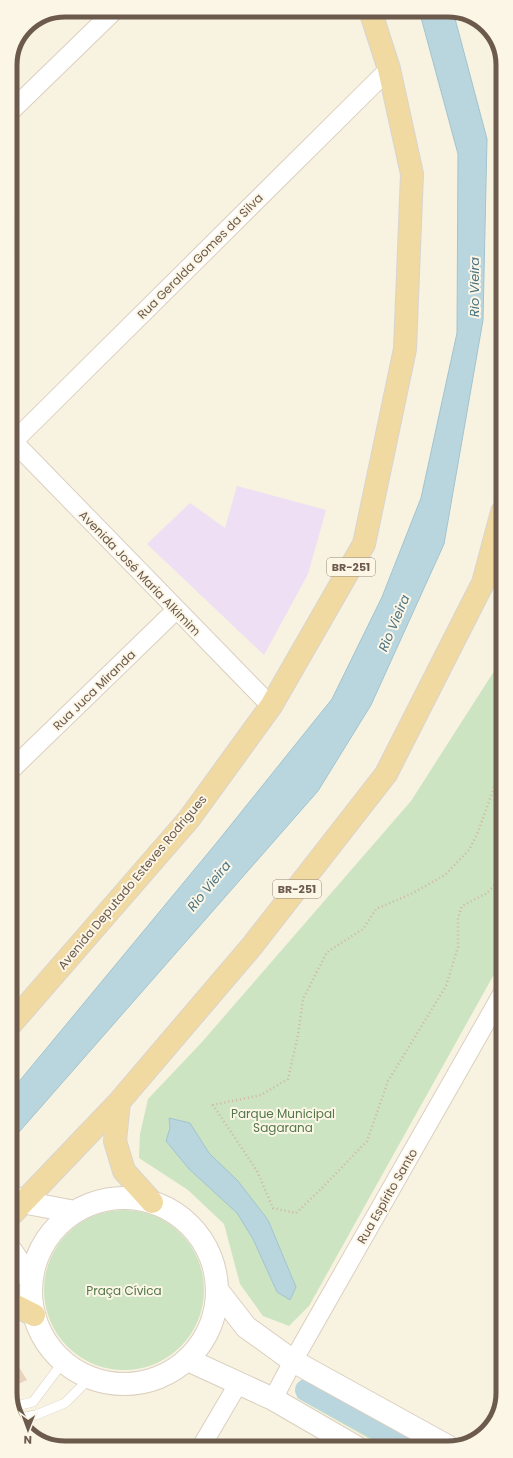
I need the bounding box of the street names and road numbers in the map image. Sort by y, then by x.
street label: Rua Geralda Gomes da Silva [133,189,267,323]
street label: Avenida José Maria Alkimim [75,507,205,639]
road number: BR-251 [327,558,375,576]
street label: Rua Juca Miranda [49,646,139,734]
street label: Avenida Deputado Esteves Rodrigues [54,791,210,973]
road number: BR-251 [273,880,321,898]
street label: Rua Espírito Santo [353,1145,421,1247]

